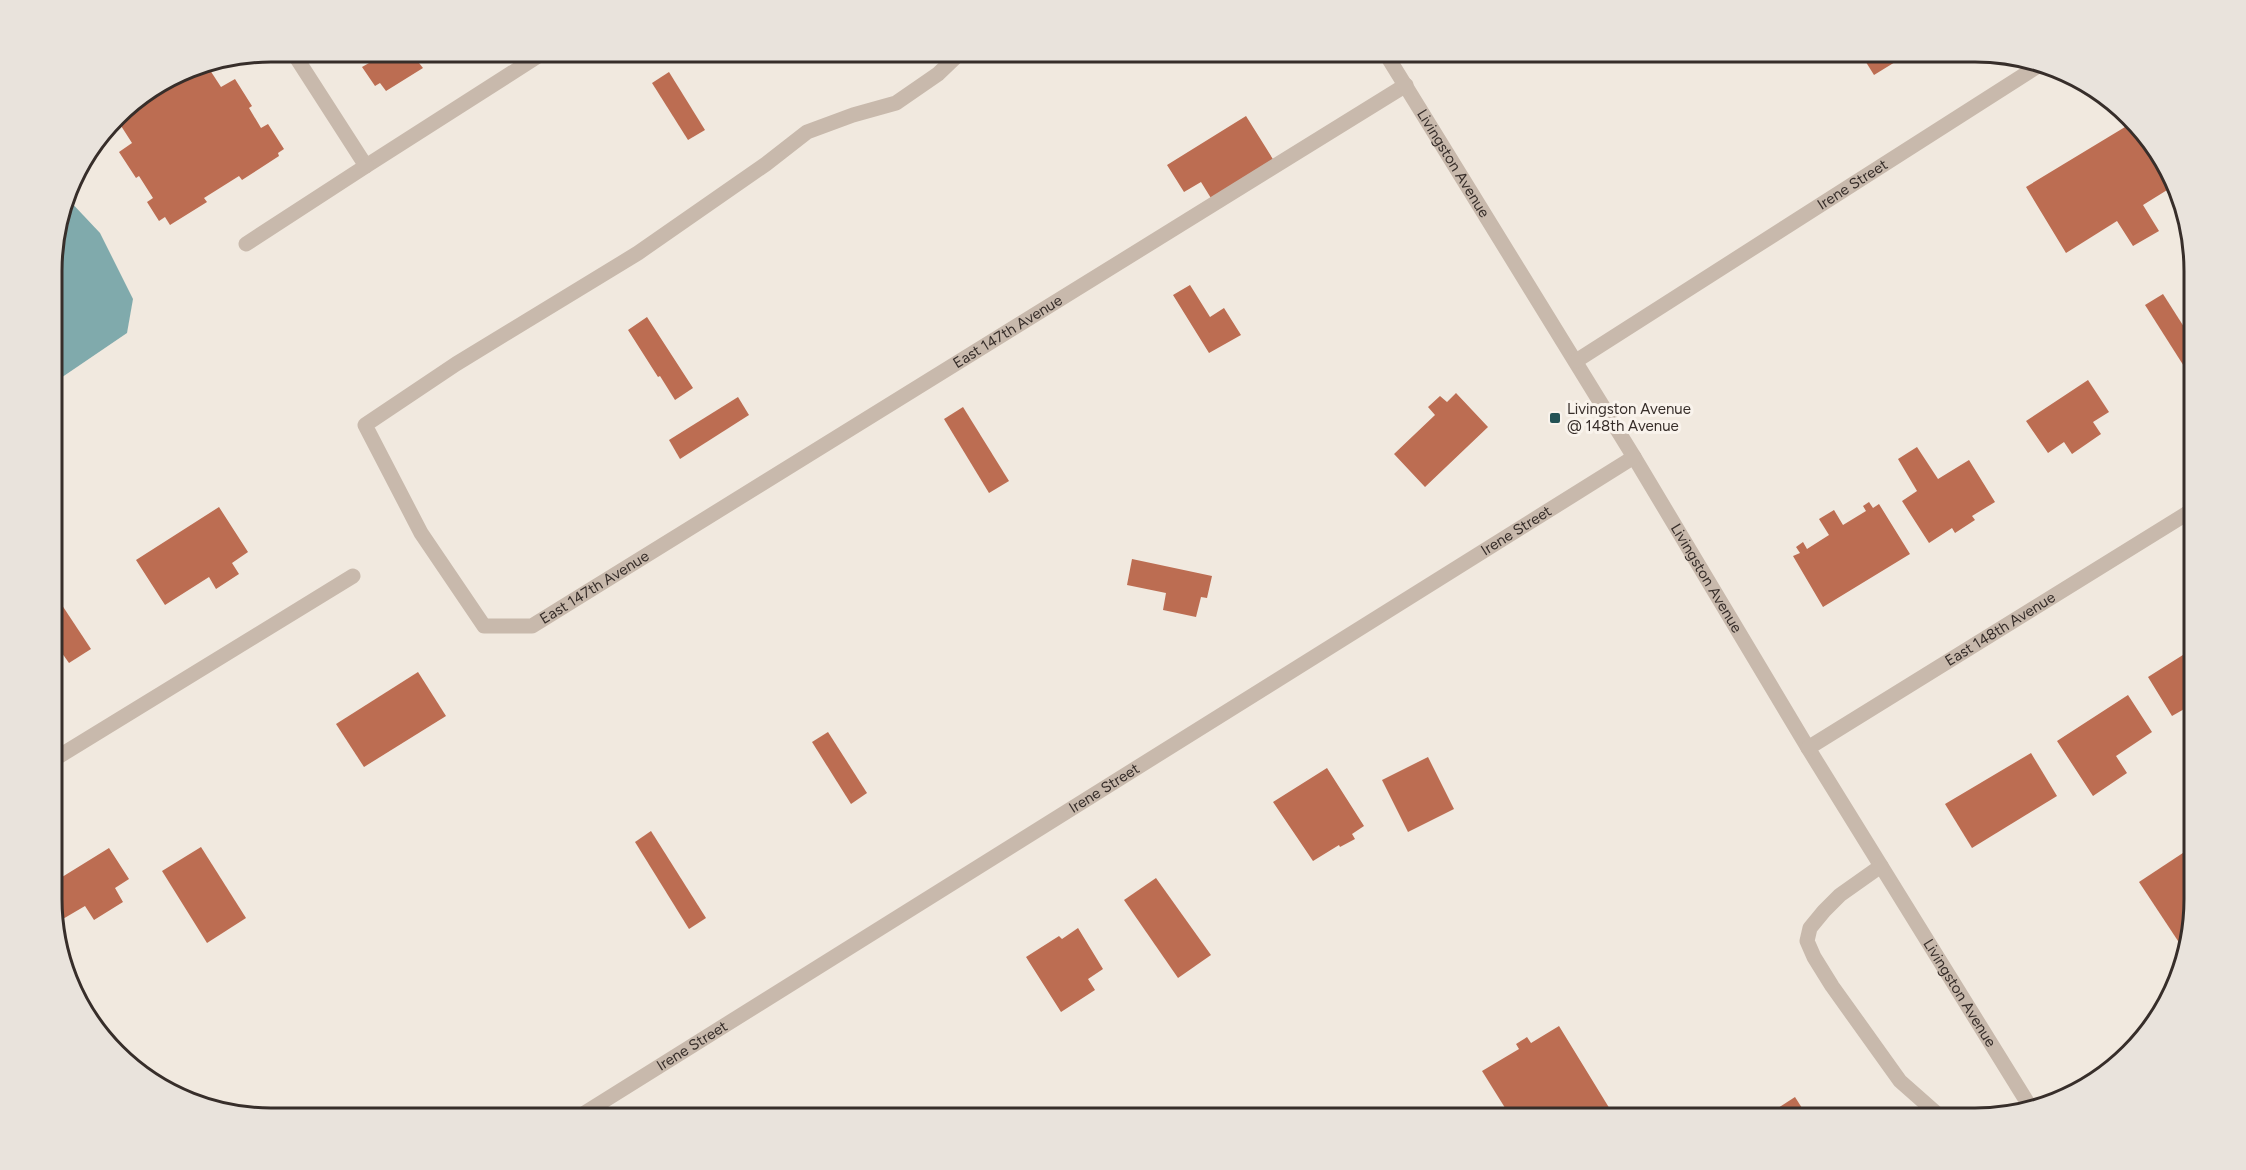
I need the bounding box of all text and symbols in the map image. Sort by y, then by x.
street label: Livingston Avenue [1413,106,1493,221]
street label: Irene Street [1814,155,1891,214]
street label: East 147th Avenue [950,291,1066,372]
place label: Livingston Avenue @ 148th Avenue [1567,400,1691,435]
marker: Livingston Avenue @ 148th Avenue [1548,411,1562,425]
street label: Irene Street [1478,502,1555,559]
street label: Livingston Avenue [1667,520,1746,636]
street label: East 147th Avenue [537,547,652,628]
street label: East 148th Avenue [1942,588,2059,670]
street label: Irene Street [1066,759,1143,817]
street label: Livingston Avenue [1919,936,2000,1050]
street label: Irene Street [653,1017,731,1075]

